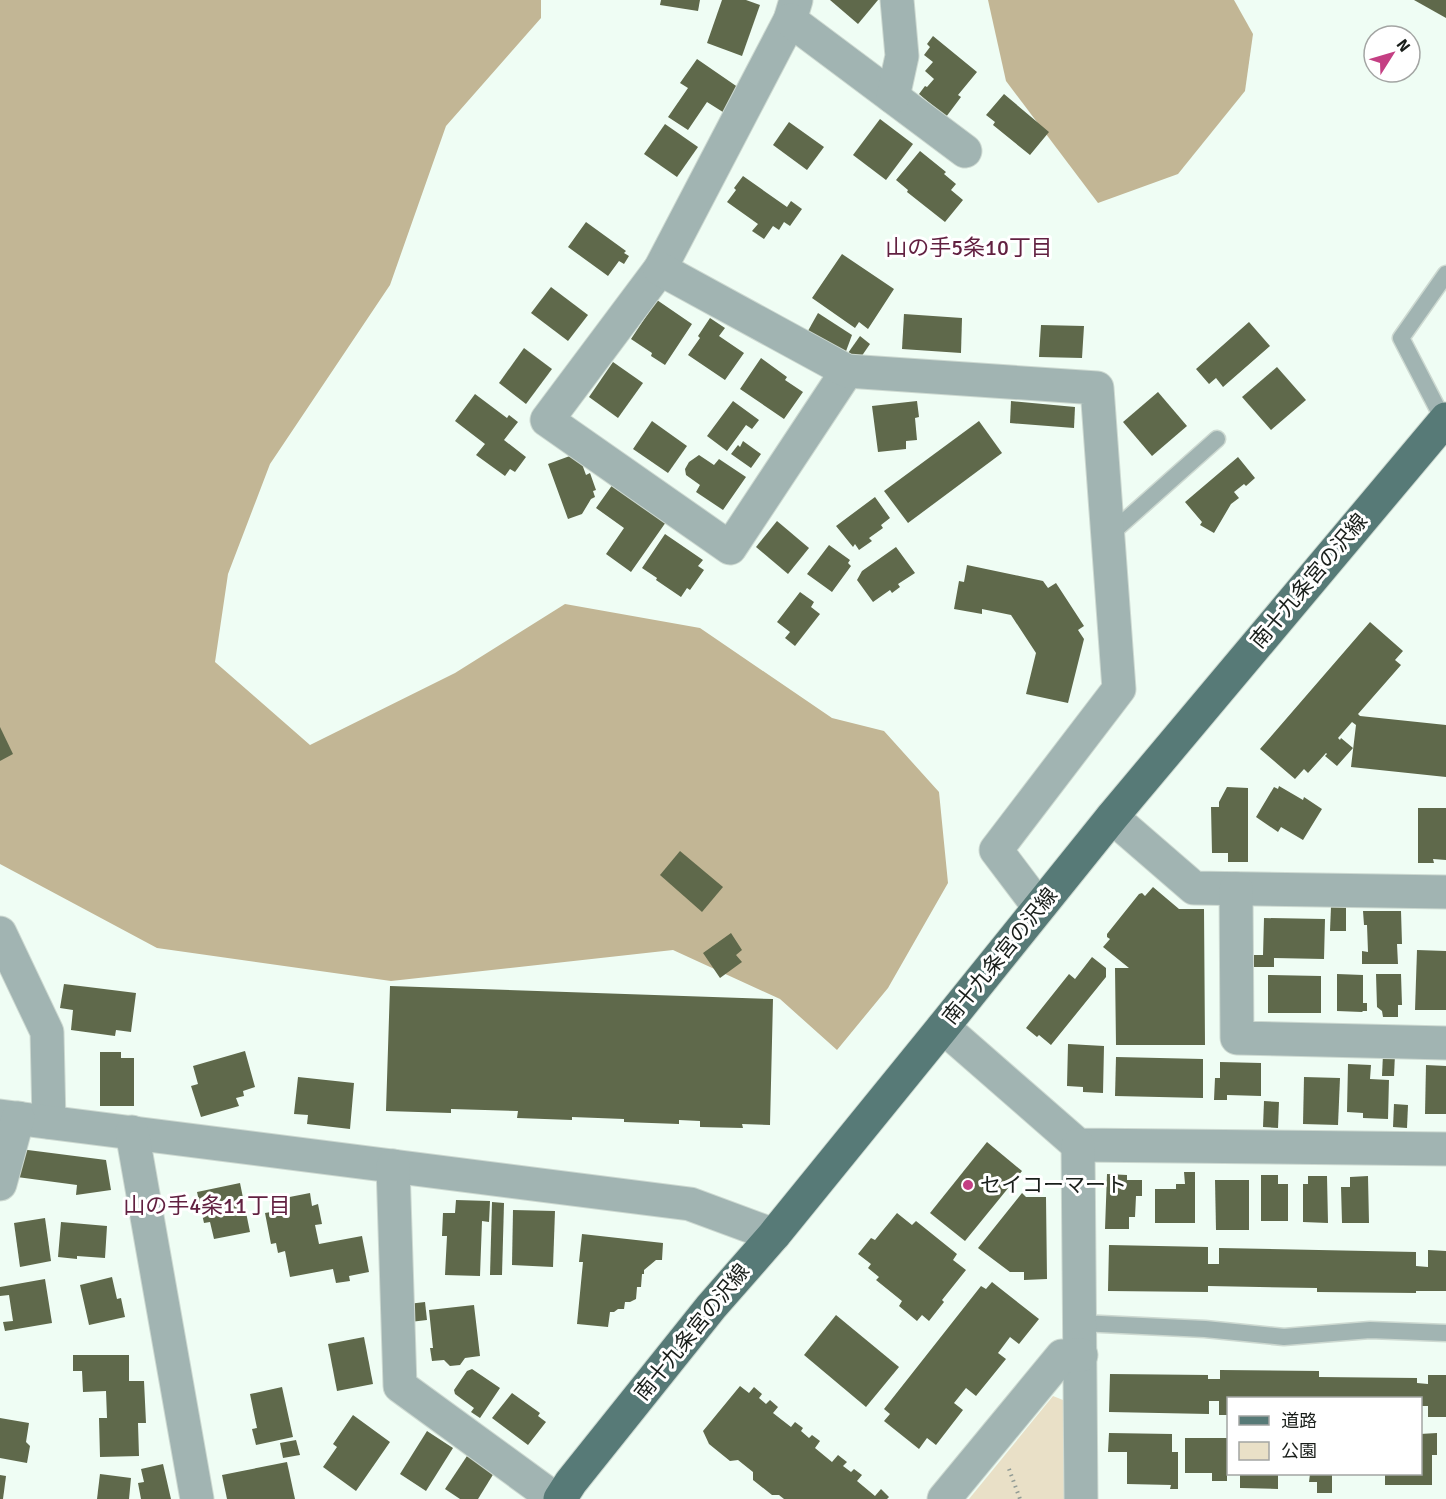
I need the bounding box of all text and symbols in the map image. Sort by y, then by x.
north arrow [1362,24,1422,84]
text: N [1392,35,1415,56]
district label: 山の手5条10丁目 [885,234,1053,261]
street label: 南十九条宮の沢線 [1245,508,1373,654]
street label: 南十九条宮の沢線 [937,883,1063,1029]
place label: セイコーマート [980,1172,1127,1198]
marker: セイコーマート [961,1178,975,1192]
district label: 山の手4条11丁目 [123,1192,291,1219]
street label: 南十九条宮の沢線 [629,1259,755,1405]
legend [1227,1397,1422,1475]
text: 道路 [1281,1410,1317,1432]
text: 公園 [1281,1440,1317,1462]

